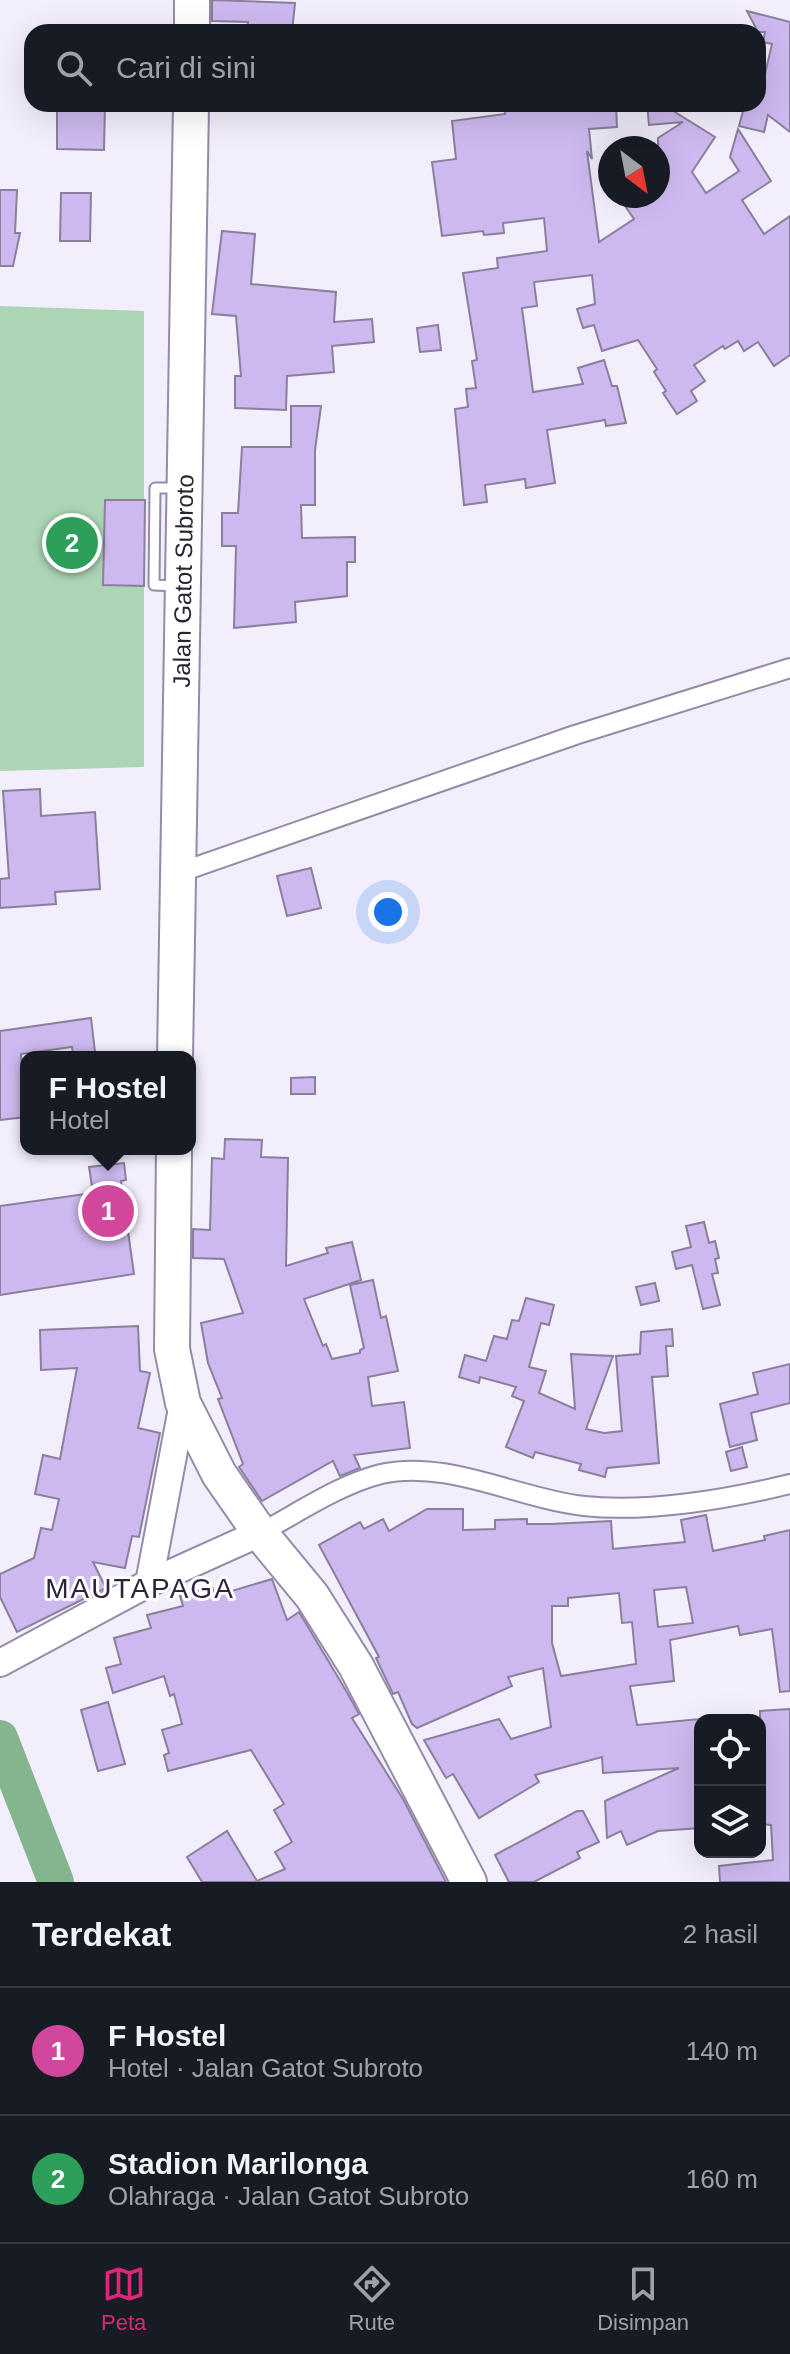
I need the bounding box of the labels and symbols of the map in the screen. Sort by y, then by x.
north arrow [598,136,670,208]
street label: Jalan Gatot Subroto [168,474,198,688]
pin: 2 [46,513,98,573]
your location [368,892,408,932]
pin: 1 [82,1181,134,1241]
district label: MAUTAPAGA [45,1573,235,1604]

